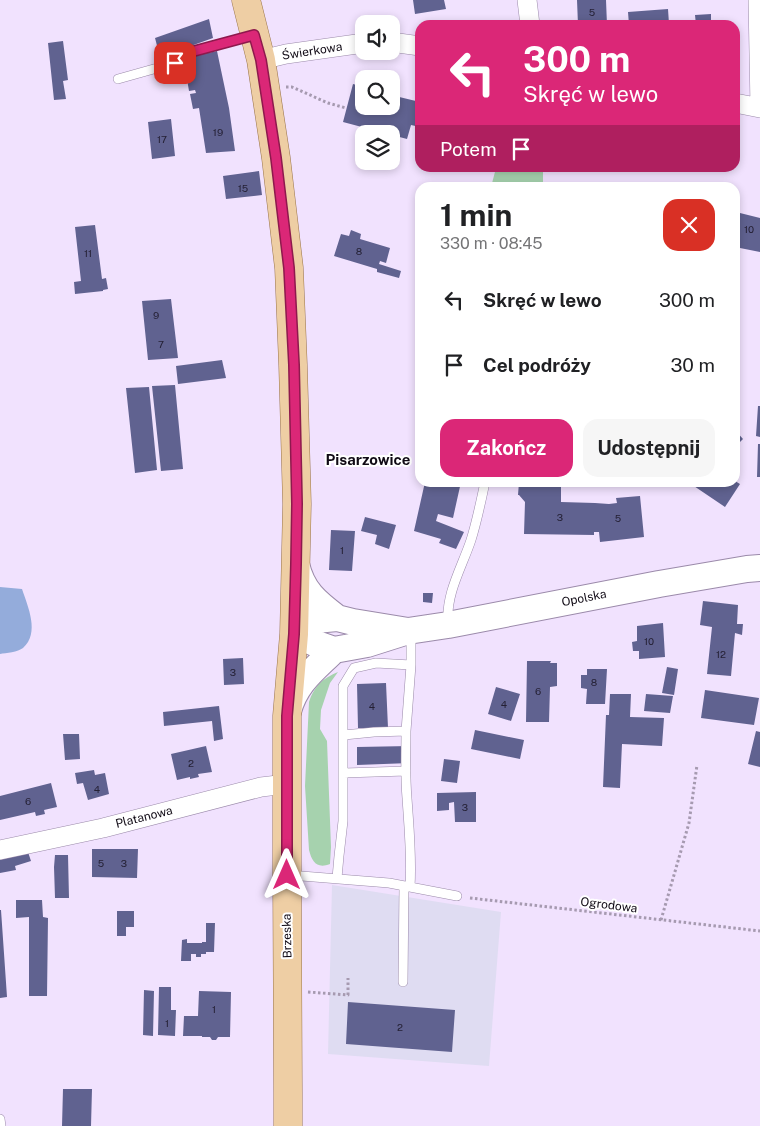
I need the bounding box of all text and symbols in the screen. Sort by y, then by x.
house number: 5 [589,6,595,18]
map controls [355,15,400,170]
button: sound [355,15,400,60]
street label: Świerkowa [281,39,343,63]
text: 300 m [523,39,630,80]
icon: left [440,40,505,105]
pin [154,42,196,84]
icon: arrive [161,49,189,77]
button: search [355,70,400,115]
text: Skręć w lewo [523,81,658,107]
button: layers [355,125,400,170]
house number: 19 [213,126,223,138]
house number: 17 [157,133,167,145]
icon: arrive [507,135,535,163]
text: Potem [440,138,497,160]
house number: 15 [238,182,248,194]
text: 1 min [440,197,512,233]
button: close [663,199,715,251]
house number: 10 [744,223,754,235]
text: 330 m · 08:45 [440,234,543,253]
house number: 8 [356,245,362,257]
house number: 11 [84,247,92,259]
icon: left [440,286,468,314]
text: Skręć w lewo [483,289,602,311]
text: 300 m [659,289,715,311]
house number: 9 [153,309,159,321]
house number: 7 [158,338,164,350]
icon: arrive [440,351,468,379]
text: Cel podróży [483,354,591,376]
text: 30 m [670,354,715,376]
button: Zakończ [440,419,573,477]
button: Udostępnij [583,419,715,477]
district label: Pisarzowice [326,451,410,468]
house number: 3 [557,511,563,523]
house number: 5 [615,512,621,524]
house number: 1 [340,544,344,556]
street label: Opolska [560,587,608,609]
house number: 10 [644,635,654,647]
house number: 12 [716,648,726,660]
house number: 3 [230,666,236,678]
house number: 8 [591,676,597,688]
house number: 6 [535,685,541,697]
house number: 4 [501,698,507,710]
house number: 4 [369,700,375,712]
house number: 2 [188,757,194,769]
house number: 4 [94,783,100,795]
house number: 6 [25,795,31,807]
house number: 3 [462,801,468,813]
street label: Platanowa [114,803,174,831]
position arrow [260,848,312,900]
house number: 5 [98,857,104,869]
house number: 3 [121,857,127,869]
street label: Ogrodowa [580,895,638,915]
street label: Brzeska [280,914,294,958]
house number: 1 [212,1003,216,1015]
house number: 1 [165,1017,169,1029]
house number: 2 [397,1021,403,1033]

